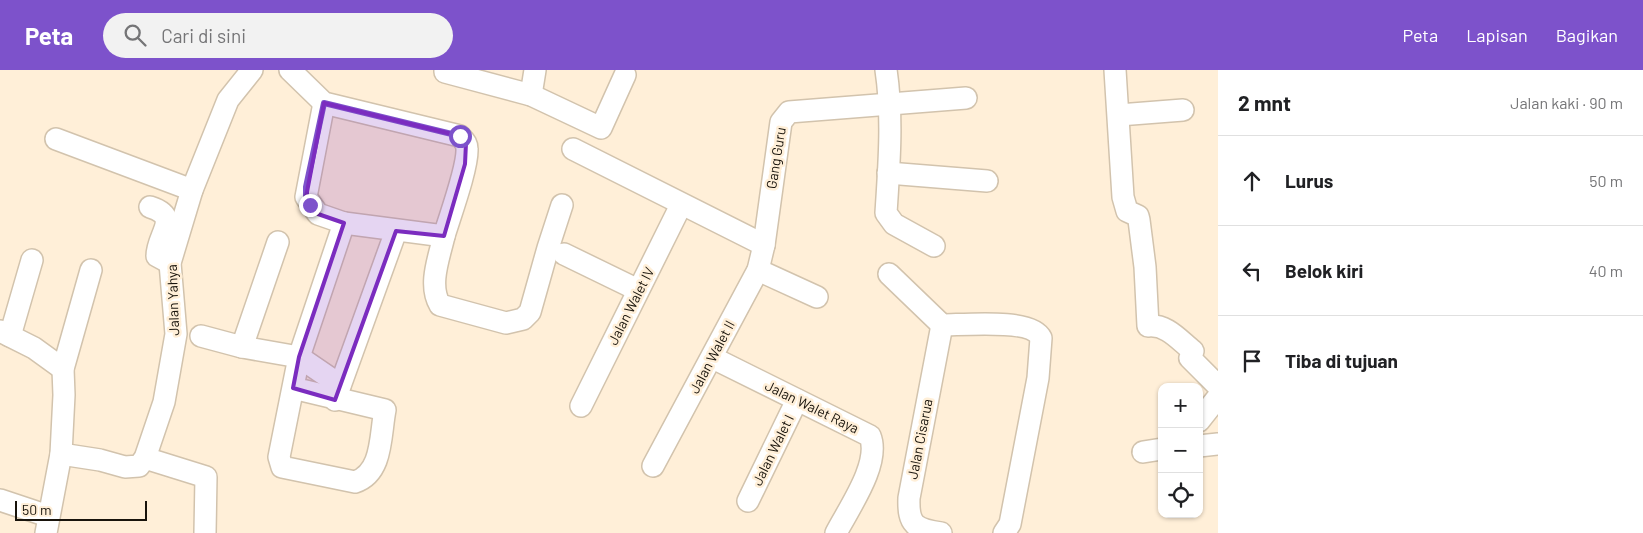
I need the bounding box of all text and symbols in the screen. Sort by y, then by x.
search box [103,13,453,58]
text: Peta [25,21,73,50]
icon: search [121,21,149,49]
text: Cari di sini [161,24,246,47]
text: Peta [1403,24,1438,46]
text: Lapisan [1466,24,1528,46]
text: Bagikan [1556,24,1618,46]
text: 2 mnt [1238,90,1291,115]
text: Jalan kaki · 90 m [1510,93,1623,112]
route start [449,125,472,148]
street label: Gang Guru [762,126,789,190]
icon: ahead [1238,167,1266,195]
text: Lurus [1285,169,1333,192]
text: 50 m [1589,171,1623,190]
route end [299,194,322,217]
icon: left [1238,257,1266,285]
text: Belok kiri [1285,259,1363,282]
text: 40 m [1589,261,1623,280]
street label: Jalan Yahya [163,264,182,336]
street label: Jalan Walet IV [604,264,657,348]
street label: Jalan Walet II [685,317,738,396]
icon: arrive [1238,347,1266,375]
text: Tiba di tujuan [1285,349,1398,372]
street label: Jalan Walet Raya [763,376,862,437]
map controls [1158,383,1203,518]
button: + [1158,383,1203,428]
street label: Jalan Cisarua [903,397,936,481]
street label: Jalan Walet I [748,412,797,488]
button: − [1158,428,1203,473]
button: locate [1158,473,1203,518]
scale bar [15,498,148,521]
text: 50 m [22,501,51,518]

